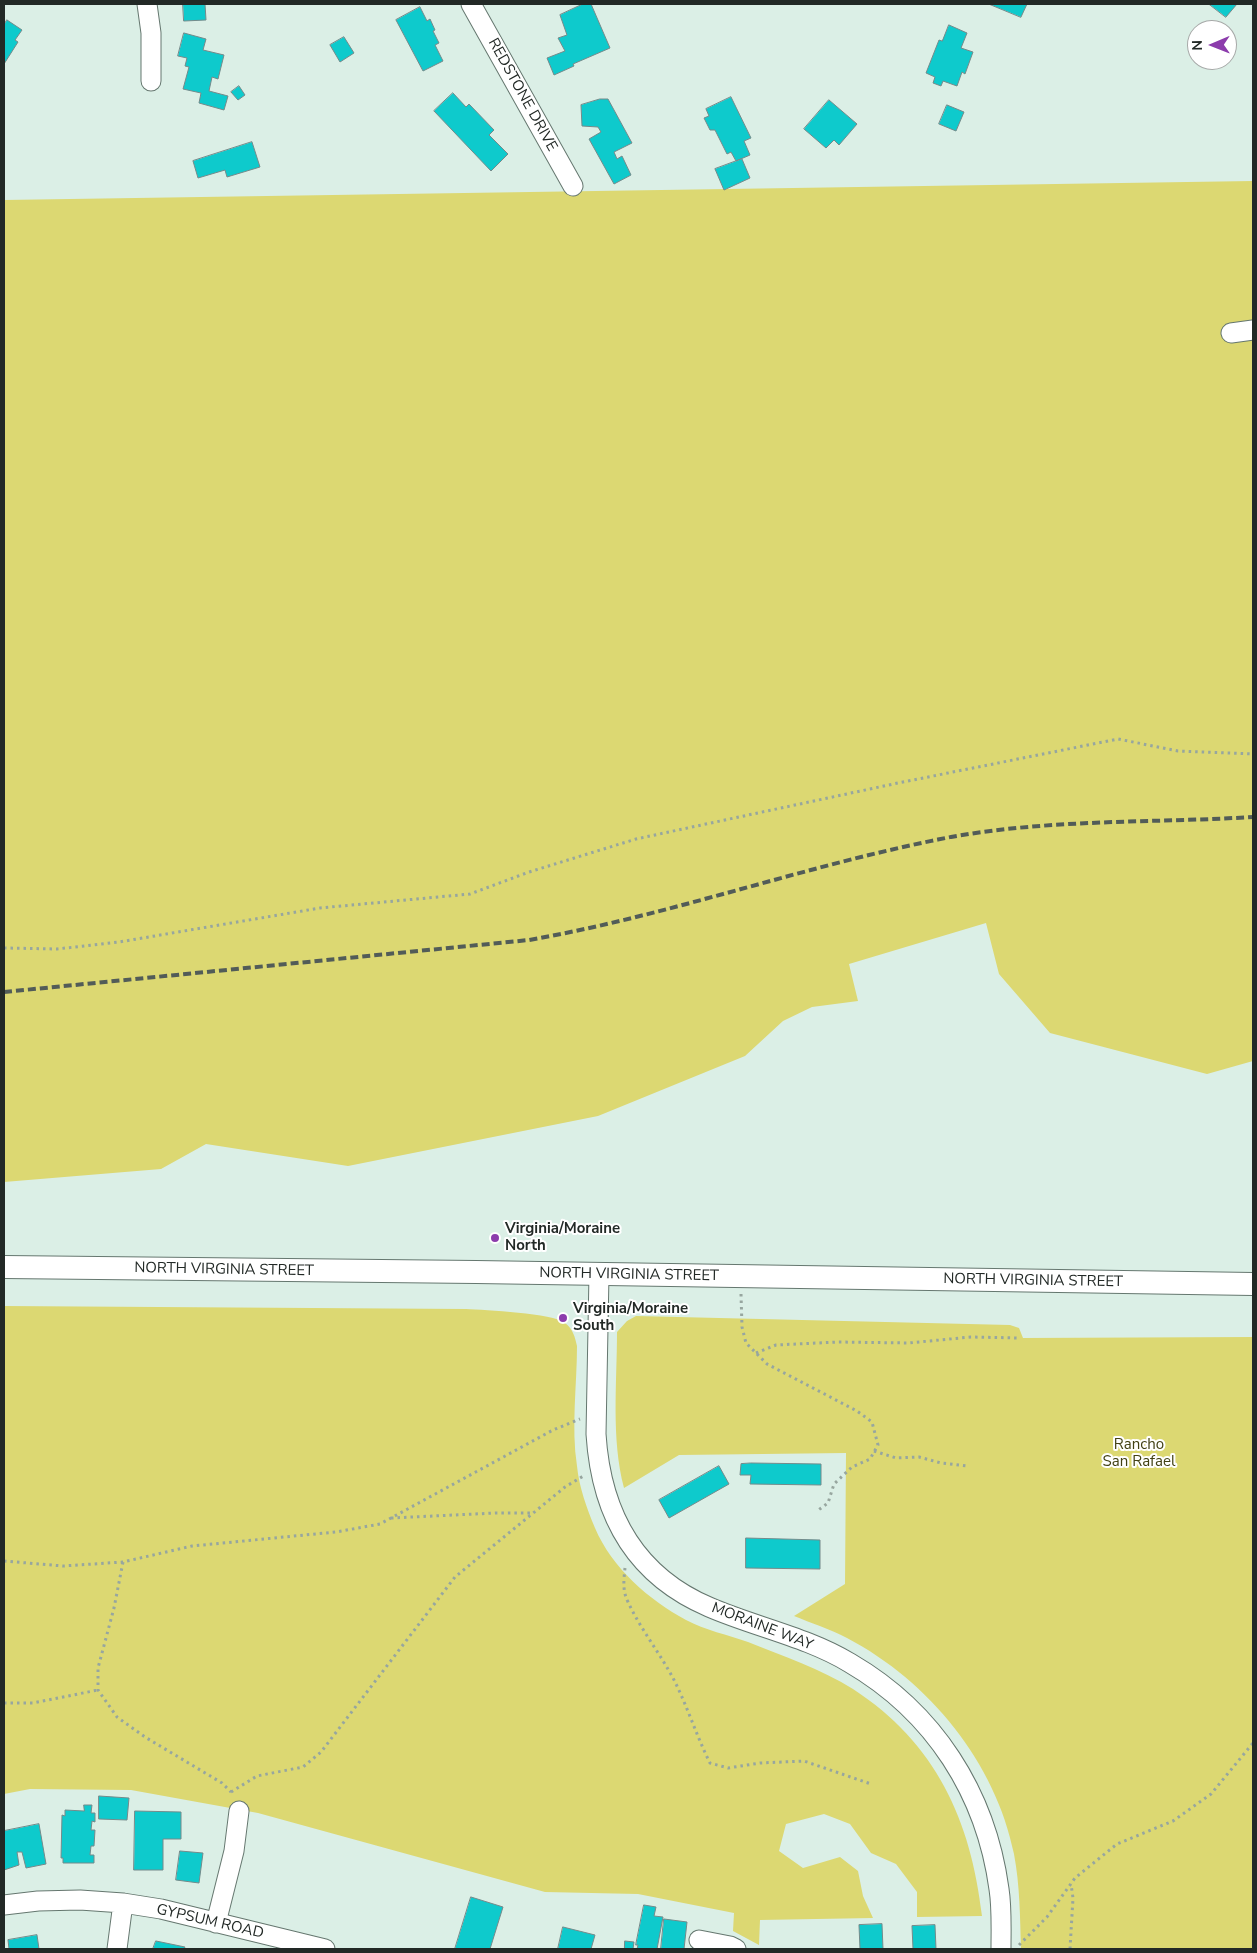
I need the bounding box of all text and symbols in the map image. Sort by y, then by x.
north arrow [1187,20,1237,70]
street label: REDSTONE DRIVE [483,35,561,155]
text: N [1188,40,1207,51]
place label: Virginia/Moraine North [505,1220,620,1255]
marker: Virginia/Moraine North [489,1232,501,1244]
street label: NORTH VIRGINIA STREET [134,1259,314,1281]
street label: NORTH VIRGINIA STREET [539,1264,719,1286]
street label: NORTH VIRGINIA STREET [943,1270,1123,1292]
place label: Virginia/Moraine South [573,1300,688,1335]
marker: Virginia/Moraine South [557,1312,569,1324]
park label: Rancho San Rafael [1103,1436,1175,1471]
street label: MORAINE WAY [709,1599,815,1655]
street label: GYPSUM ROAD [155,1901,265,1943]

